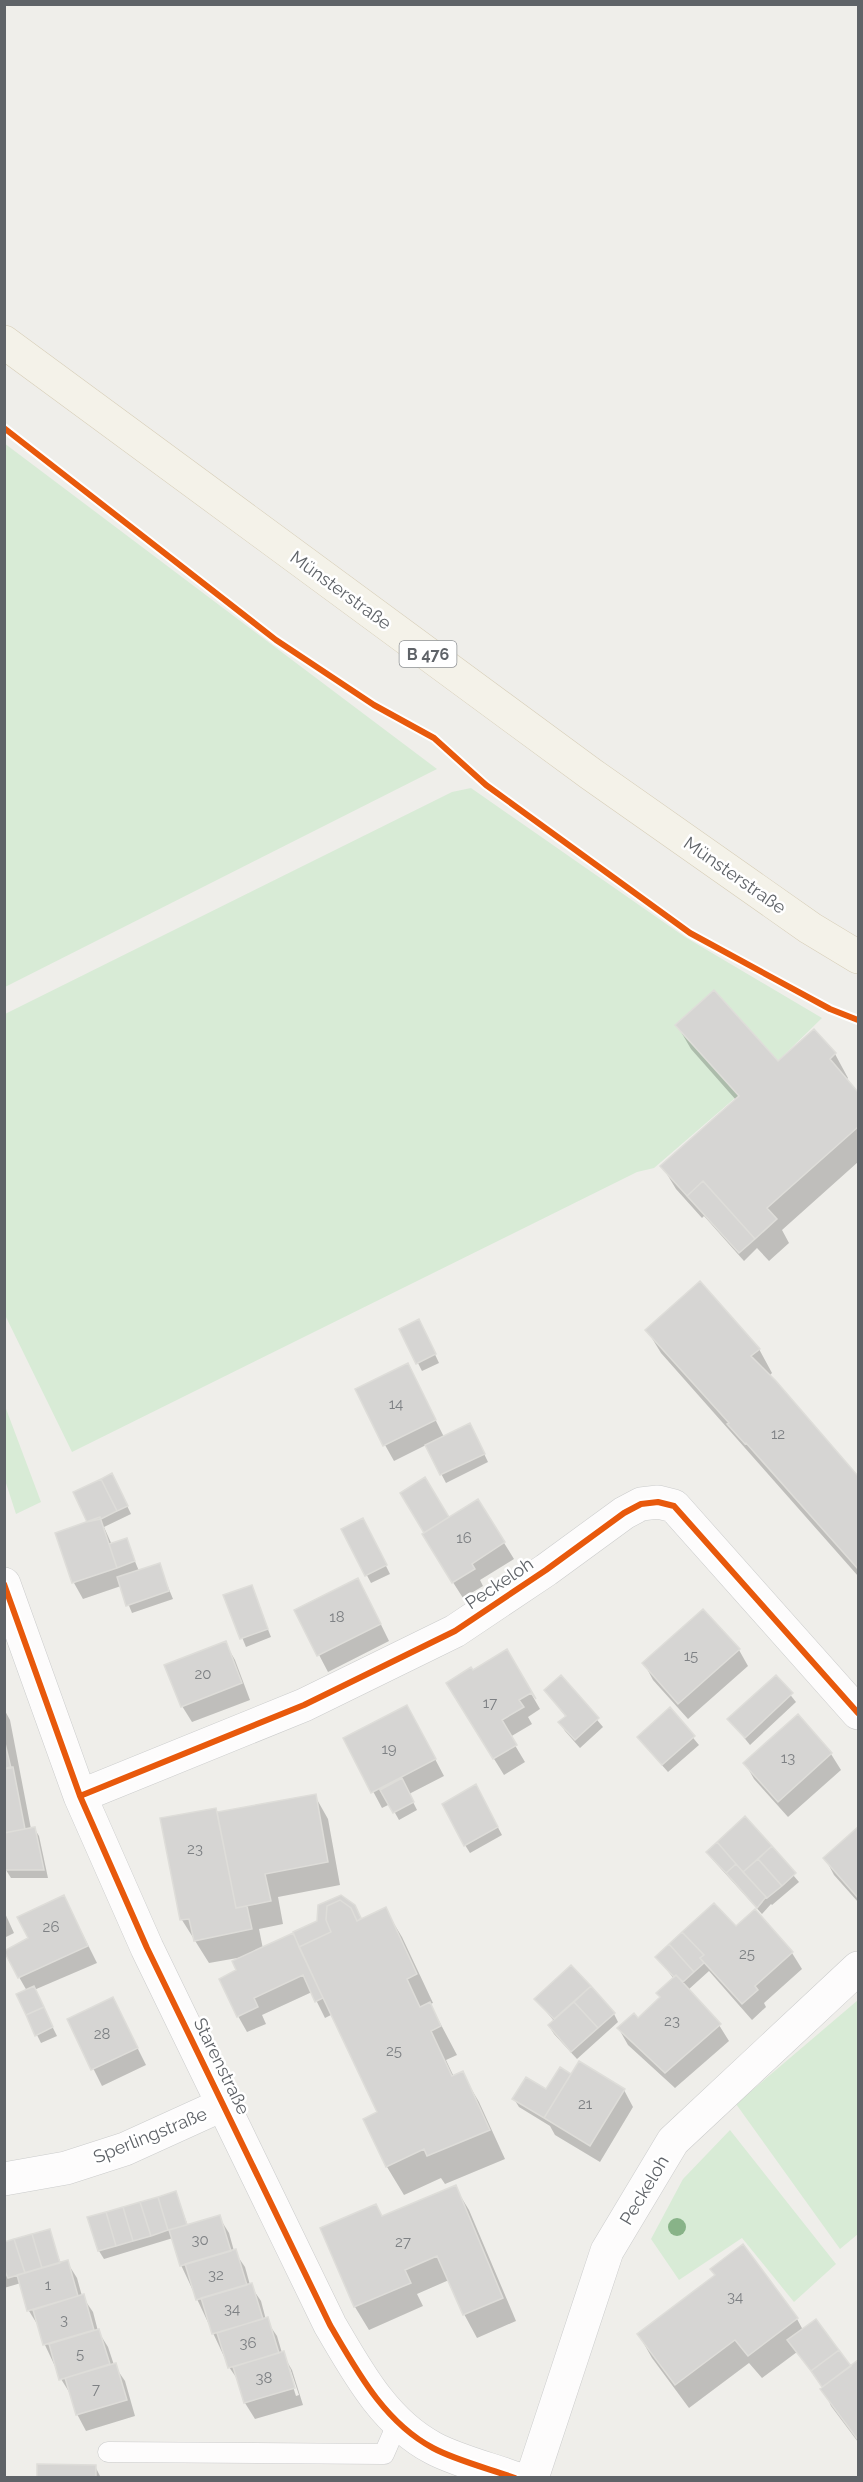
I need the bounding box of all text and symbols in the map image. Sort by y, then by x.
street label: Münsterstraße [286,546,396,634]
road number: B 476 [400,641,456,667]
street label: Münsterstraße [680,832,790,918]
house number: 14 [389,1395,403,1413]
house number: 12 [771,1425,785,1443]
house number: 16 [456,1529,472,1547]
street label: Peckeloh [461,1553,537,1613]
house number: 18 [329,1608,345,1626]
house number: 15 [684,1647,698,1665]
house number: 20 [195,1665,212,1683]
house number: 17 [483,1694,497,1712]
house number: 19 [381,1740,397,1758]
house number: 13 [781,1749,795,1767]
house number: 23 [187,1840,203,1858]
house number: 26 [43,1918,59,1936]
house number: 25 [739,1945,755,1963]
house number: 23 [664,2012,680,2030]
street label: Starenstraße [190,2014,255,2118]
house number: 28 [94,2025,110,2043]
house number: 25 [386,2042,402,2060]
house number: 21 [578,2095,593,2113]
street label: Sperlingstraße [90,2103,210,2167]
street label: Peckeloh [615,2152,673,2228]
house number: 30 [191,2231,209,2249]
house number: 27 [395,2233,411,2251]
house number: 32 [208,2266,224,2284]
house number: 1 [45,2276,52,2294]
house number: 34 [727,2288,743,2306]
house number: 34 [224,2300,240,2318]
house number: 3 [60,2311,68,2329]
house number: 36 [239,2334,257,2352]
house number: 5 [76,2345,84,2363]
house number: 38 [256,2369,273,2387]
house number: 7 [92,2380,100,2398]

